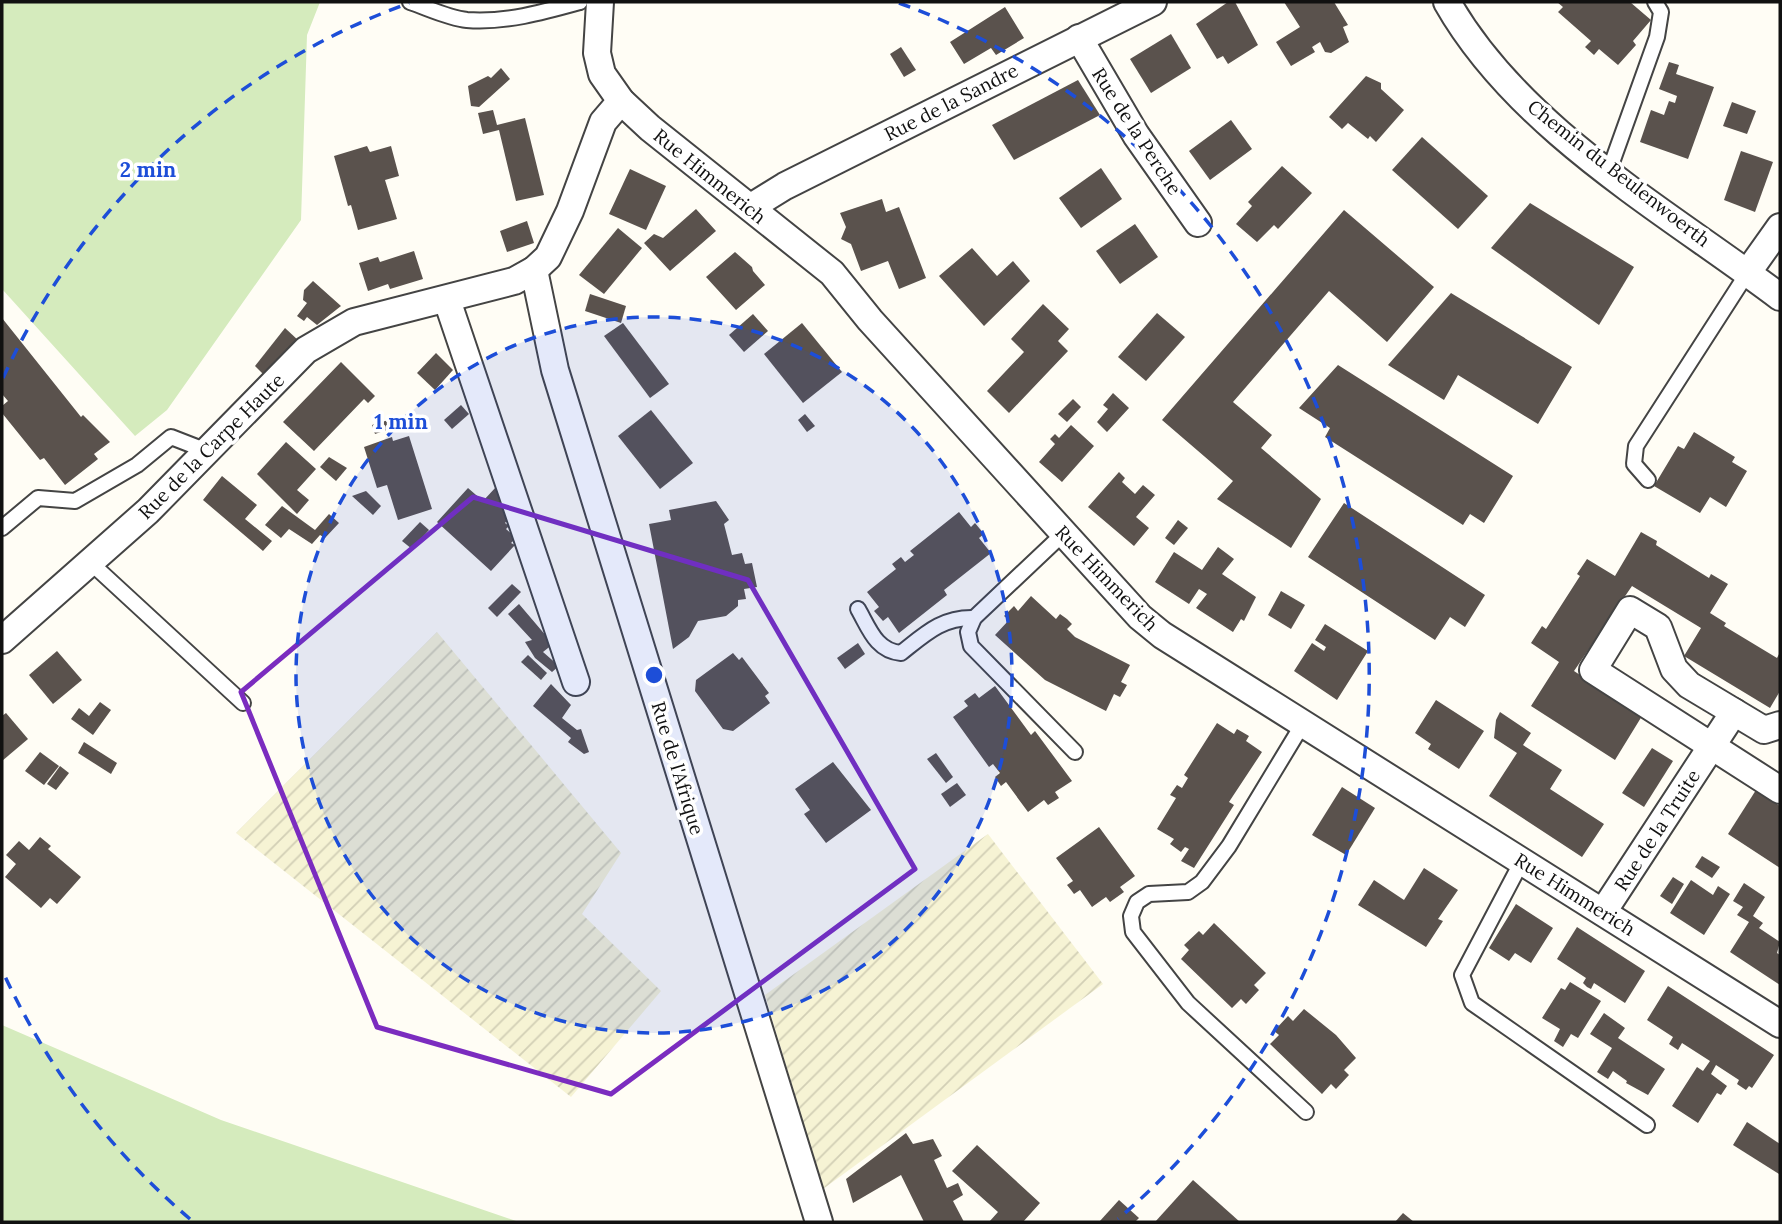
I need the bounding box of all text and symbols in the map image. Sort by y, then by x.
street label: Rue de la Sandre [880,58,1022,146]
street label: Rue de la Perche [1087,63,1187,199]
street label: Chemin du Beulenwoerth [1523,94,1715,252]
street label: Rue Himmerich [649,123,771,229]
text: 2 min [120,156,176,183]
street label: Rue de la Carpe Haute [133,368,289,524]
text: 1 min [374,408,428,435]
street label: Rue Himmerich [1050,520,1164,636]
centre of rings [642,663,666,687]
street label: Rue de l'Afrique [646,699,710,837]
street label: Rue de la Truite [1609,765,1705,895]
street label: Rue Himmerich [1510,847,1640,941]

